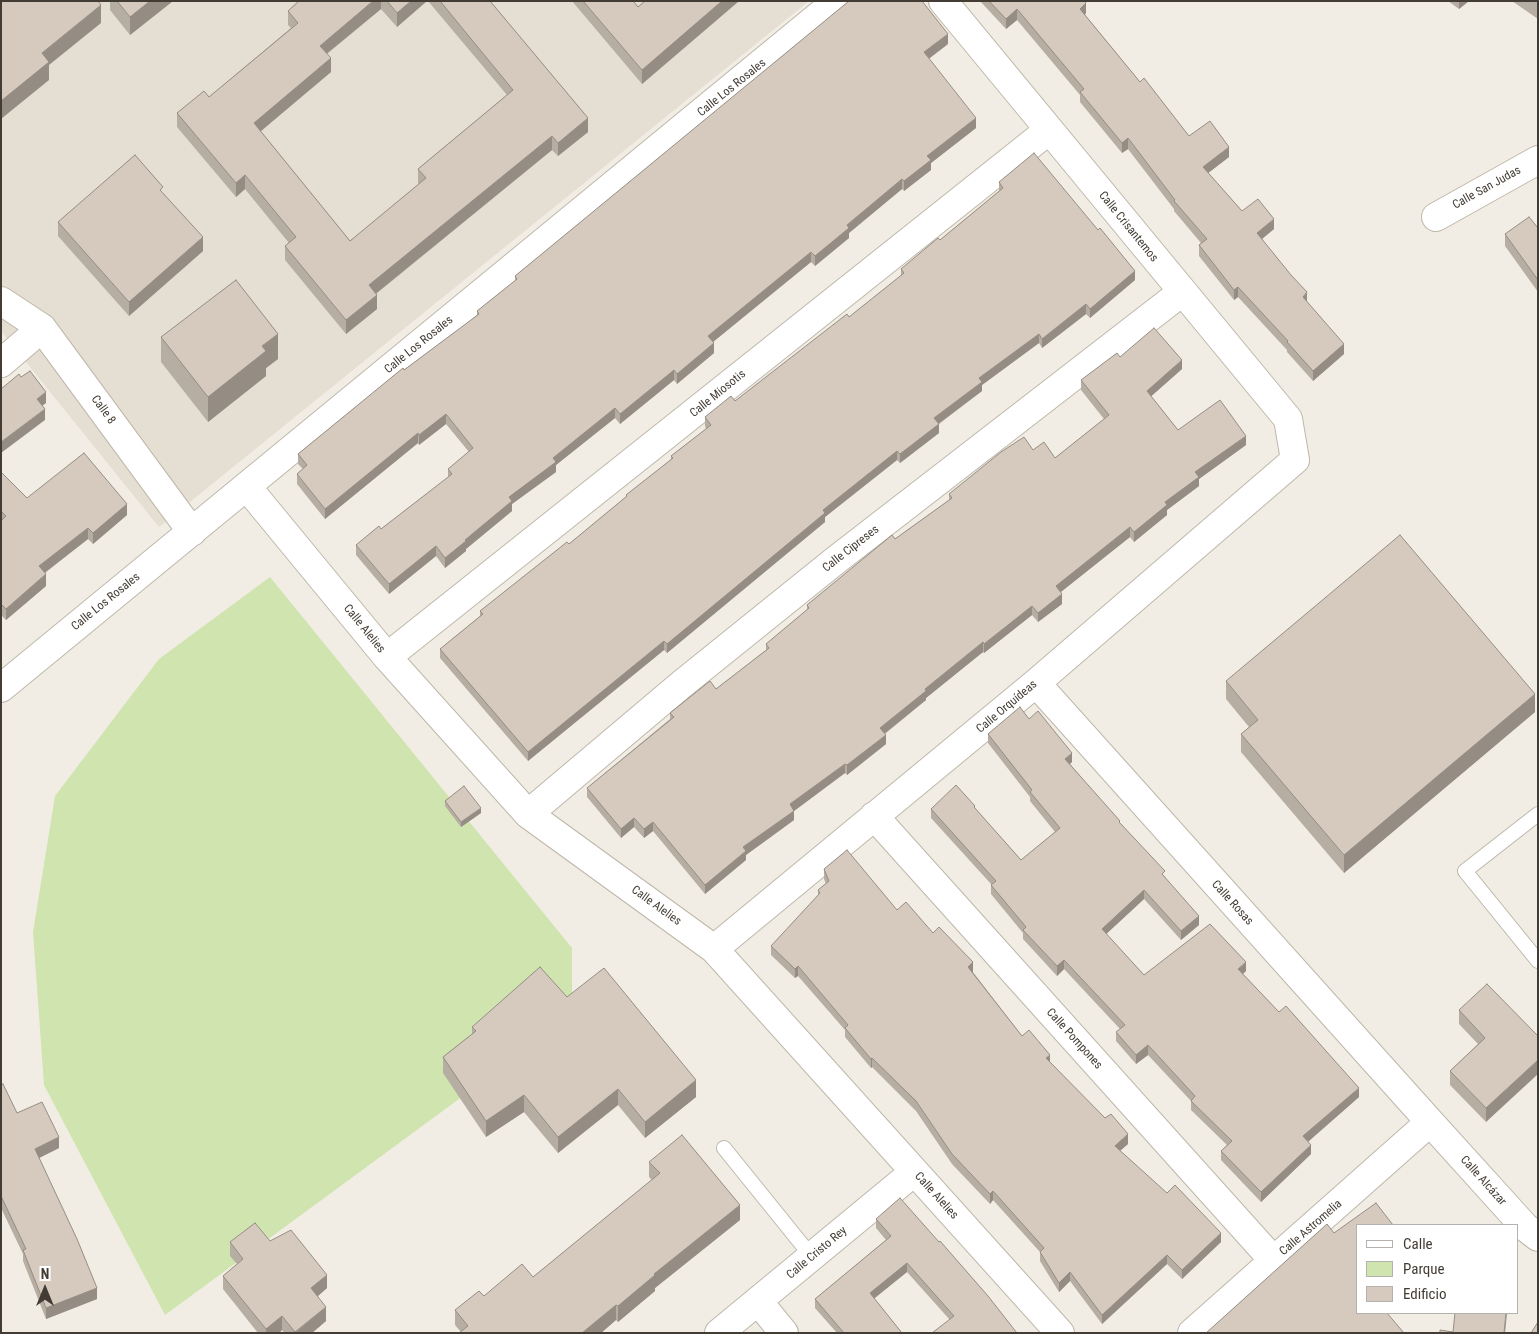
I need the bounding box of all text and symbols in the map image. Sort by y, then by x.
street label: Calle Los Rosales [695,56,769,120]
street label: Calle San Judas [1450,163,1524,213]
street label: Calle Crisantemos [1095,189,1161,265]
street label: Calle Los Rosales [382,313,456,377]
street label: Calle Miosotis [687,367,749,421]
street label: Calle 8 [88,393,118,427]
street label: Calle Cipreses [820,523,882,575]
street label: Calle Los Rosales [69,570,143,634]
street label: Calle Alelies [340,602,388,656]
street label: Calle Orquídeas [974,678,1040,736]
street label: Calle Rosas [1208,878,1256,928]
street label: Calle Alelies [628,883,684,929]
street label: Calle Pompones [1043,1006,1105,1072]
street label: Calle Alcázar [1457,1153,1509,1209]
street label: Calle Alelies [911,1170,961,1222]
street label: Calle Astromelia [1277,1197,1345,1259]
street label: Calle Cristo Rey [784,1224,850,1282]
legend [1356,1224,1519,1314]
text: Calle [1403,1235,1433,1253]
text: Parque [1403,1260,1445,1278]
north arrow [20,1264,70,1314]
text: N [41,1266,49,1282]
text: Edificio [1403,1285,1446,1303]

